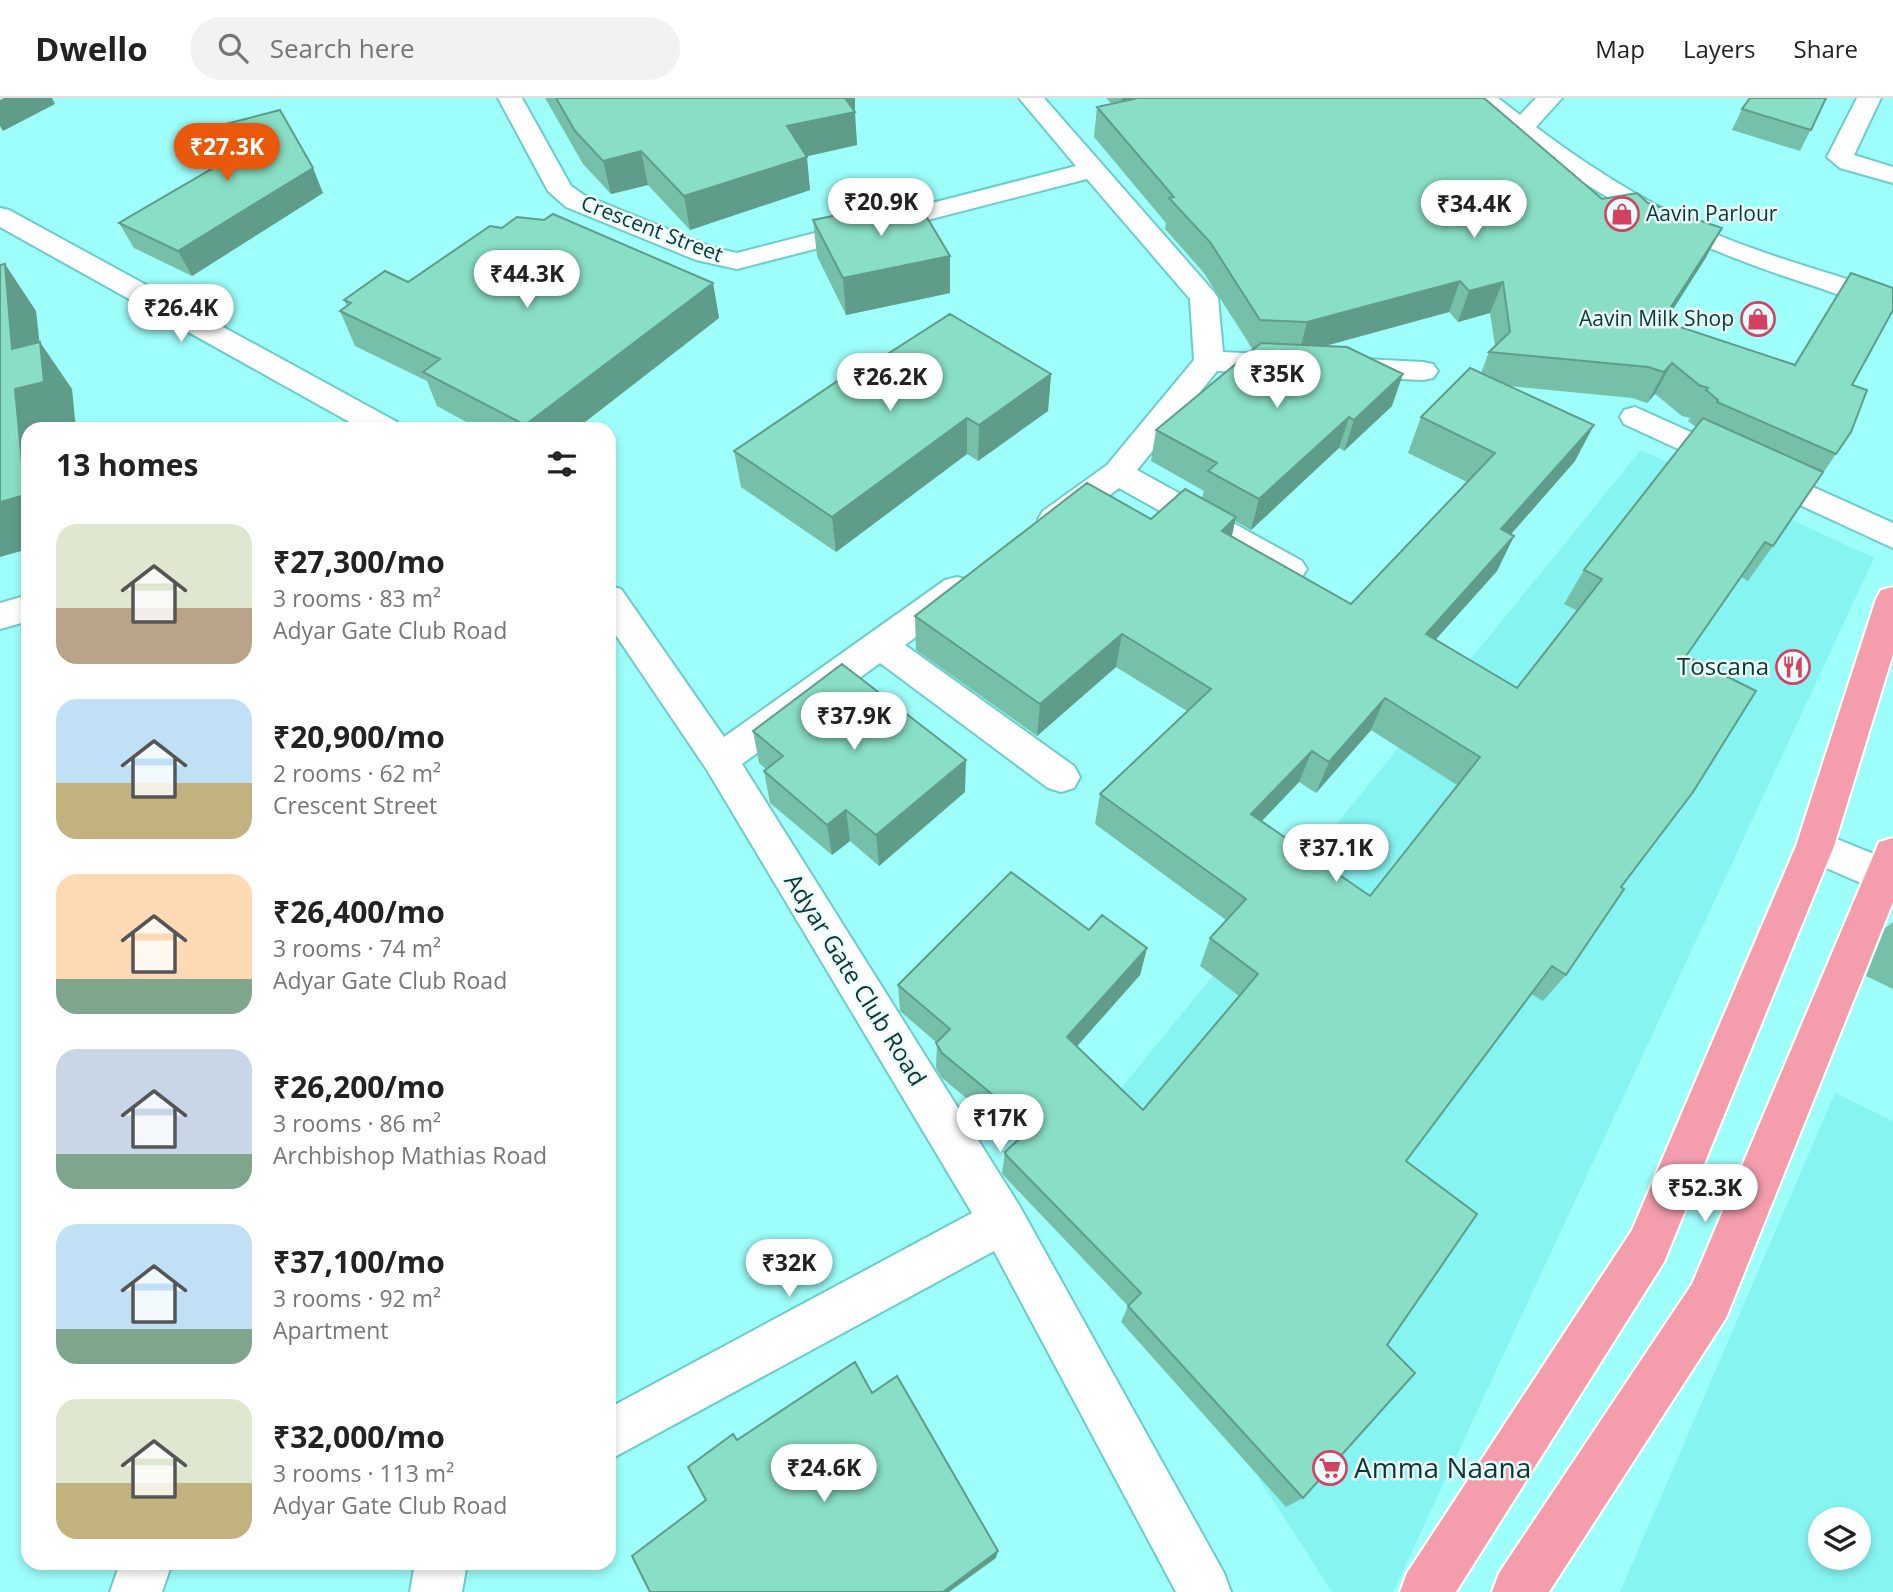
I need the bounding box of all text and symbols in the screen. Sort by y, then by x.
search box [190,17,680,80]
text: Dwello [35,26,148,71]
icon: search [214,29,252,67]
text: Search here [270,30,415,66]
text: Map [1595,32,1645,65]
text: Layers [1683,32,1756,65]
text: Share [1794,32,1858,65]
pin: ₹27.3K [170,123,284,183]
text: ₹27.3K [190,130,264,162]
pin: ₹20.9K [824,178,938,238]
pin: ₹34.4K [1417,180,1531,240]
text: ₹20.9K [844,185,918,217]
text: ₹34.4K [1437,187,1511,219]
street label: Crescent Street [577,188,727,268]
shop icon: Aavin Parlour [1603,195,1641,233]
place label: Aavin Parlour [1646,199,1778,227]
pin: ₹44.3K [470,250,584,310]
text: ₹44.3K [490,257,564,289]
pin: ₹26.4K [124,285,238,344]
text: ₹26.4K [144,291,218,323]
shop icon: Aavin Milk Shop [1739,300,1777,338]
place label: Aavin Milk Shop [1579,304,1734,332]
pin: ₹35K [1236,350,1318,410]
pin: ₹26.2K [833,354,947,413]
text: ₹35K [1250,357,1304,389]
text: ₹26.2K [853,360,927,392]
text: 13 homes [56,444,199,485]
icon: filters [543,445,581,483]
text: ₹27,300/mo [273,541,445,582]
icon: home [112,552,196,636]
text: 3 rooms · 83 m² [273,582,441,614]
text: Adyar Gate Club Road [273,614,507,646]
restaurant icon: Toscana [1774,648,1812,686]
place label: Toscana [1677,649,1769,682]
pin: ₹37.9K [797,692,911,752]
text: ₹37.9K [817,699,891,731]
text: ₹20,900/mo [273,716,445,757]
icon: home [112,727,196,811]
text: 2 rooms · 62 m² [273,757,441,789]
text: Crescent Street [273,789,437,821]
pin: ₹37.1K [1279,824,1393,884]
text: ₹37.1K [1299,831,1373,863]
street label: Adyar Gate Club Road [778,867,935,1092]
text: ₹26,400/mo [273,891,445,932]
icon: home [112,902,196,986]
text: 3 rooms · 74 m² [273,932,441,964]
text: Adyar Gate Club Road [273,964,507,996]
text: ₹26,200/mo [273,1066,445,1107]
icon: home [112,1077,196,1161]
pin: ₹17K [959,1094,1041,1154]
text: ₹17K [973,1101,1027,1133]
text: 3 rooms · 86 m² [273,1107,441,1139]
text: Archbishop Mathias Road [273,1139,547,1171]
pin: ₹52.3K [1648,1164,1762,1224]
text: ₹52.3K [1668,1171,1742,1203]
pin: ₹32K [748,1240,830,1299]
text: ₹37,100/mo [273,1241,445,1282]
text: ₹32K [762,1246,816,1278]
icon: home [112,1252,196,1336]
text: 3 rooms · 92 m² [273,1282,441,1314]
text: Apartment [273,1314,389,1346]
text: ₹32,000/mo [273,1416,445,1457]
icon: home [112,1427,196,1511]
pin: ₹24.6K [767,1444,881,1504]
place label: Amma Naana [1354,1448,1531,1486]
supermarket icon: Amma Naana [1311,1449,1349,1487]
text: ₹24.6K [787,1451,861,1483]
text: 3 rooms · 113 m² [273,1457,454,1489]
text: Adyar Gate Club Road [273,1489,507,1521]
map controls [1808,1507,1871,1570]
button: layers [1808,1507,1871,1570]

